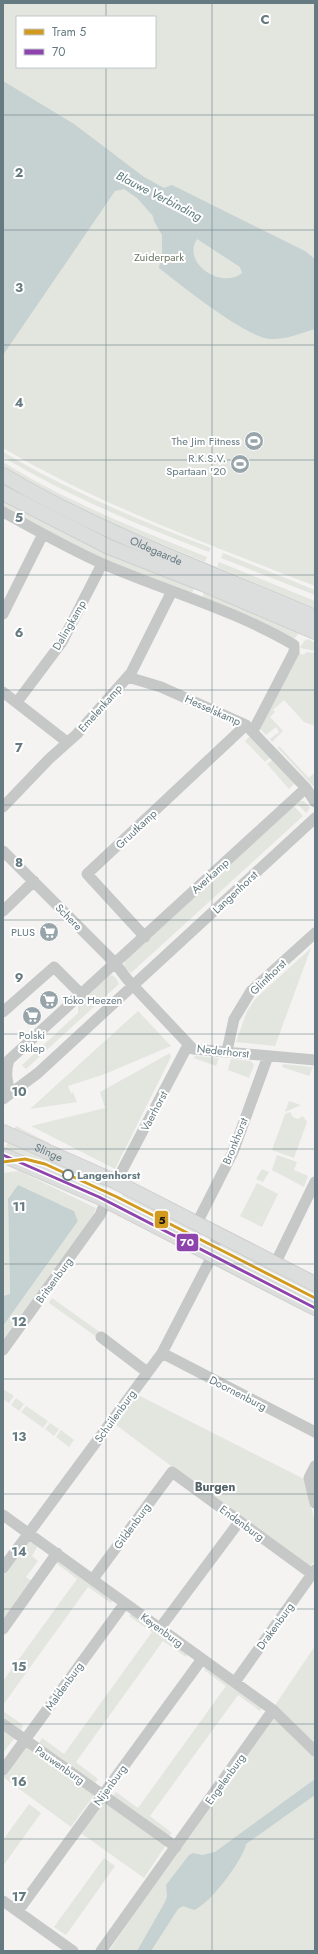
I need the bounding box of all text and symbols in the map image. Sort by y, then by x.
text: C [260,10,270,29]
legend [16,16,156,68]
text: Tram 5 [52,23,86,41]
text: 70 [52,43,66,61]
text: 2 [15,163,23,182]
water label: Blauwe Verbinding [113,167,205,226]
park label: Zuiderpark [134,249,184,265]
text: 3 [15,278,23,297]
text: 4 [14,393,24,412]
sports icon: The Jim Fitness [243,430,265,452]
place label: The Jim Fitness [171,433,241,449]
place label: R.K.S.V. Spartaan '20 [166,450,226,479]
sports icon: R.K.S.V. Spartaan '20 [229,453,251,475]
text: 5 [15,508,23,527]
street label: Oldegaarde [127,532,185,569]
street label: Dalingkamp [48,597,90,653]
text: 6 [15,623,24,642]
street label: Emelenkamp [74,681,126,735]
street label: Hesselskamp [182,690,244,730]
text: 7 [15,738,23,757]
street label: Gruutkamp [112,806,160,852]
text: 8 [15,853,23,872]
street label: Averkamp [188,855,232,897]
street label: Langenhorst [209,867,261,917]
street label: Schere [52,900,86,934]
supermarket icon: PLUS [38,921,60,943]
place label: PLUS [11,924,35,940]
street label: Glinthorst [246,955,290,998]
text: 9 [15,968,24,987]
supermarket icon: Toko Heezen [38,989,60,1011]
place label: Toko Heezen [63,992,122,1008]
supermarket icon: Polski Sklep [21,1005,43,1027]
place label: Polski Sklep [19,1027,45,1056]
street label: Nederhorst [196,1040,250,1062]
text: 10 [11,1082,27,1101]
street label: Vaerhorst [137,1088,171,1134]
street label: Bronkhorst [218,1115,252,1167]
street label: Slinge [32,1139,66,1166]
place label: Langenhorst [77,1167,141,1183]
marker: Langenhorst [62,1169,74,1181]
text: 11 [12,1197,26,1216]
line badge: 5 [154,1210,169,1229]
text: 5 [158,1212,166,1228]
line badge: 70 [176,1233,199,1252]
text: 70 [180,1234,194,1250]
street label: Britsenburg [32,1254,76,1306]
text: 12 [11,1312,27,1331]
street label: Doornenburg [207,1372,269,1414]
street label: Schuilenburg [90,1386,140,1446]
text: 13 [12,1427,26,1446]
district label: Burgen [195,1478,235,1496]
street label: Gildenburg [110,1500,154,1552]
street label: Endenburg [216,1501,268,1545]
text: 14 [11,1542,27,1561]
street label: Drakenburg [252,1599,298,1653]
street label: Keyenburg [137,1609,187,1651]
text: 15 [11,1657,27,1676]
street label: Maldenburg [41,1658,87,1714]
street label: Pauwenburg [32,1742,88,1788]
street label: Engelenburg [201,1750,249,1808]
street label: Nijenburg [90,1761,130,1809]
text: 16 [11,1772,27,1791]
text: 17 [12,1887,26,1906]

